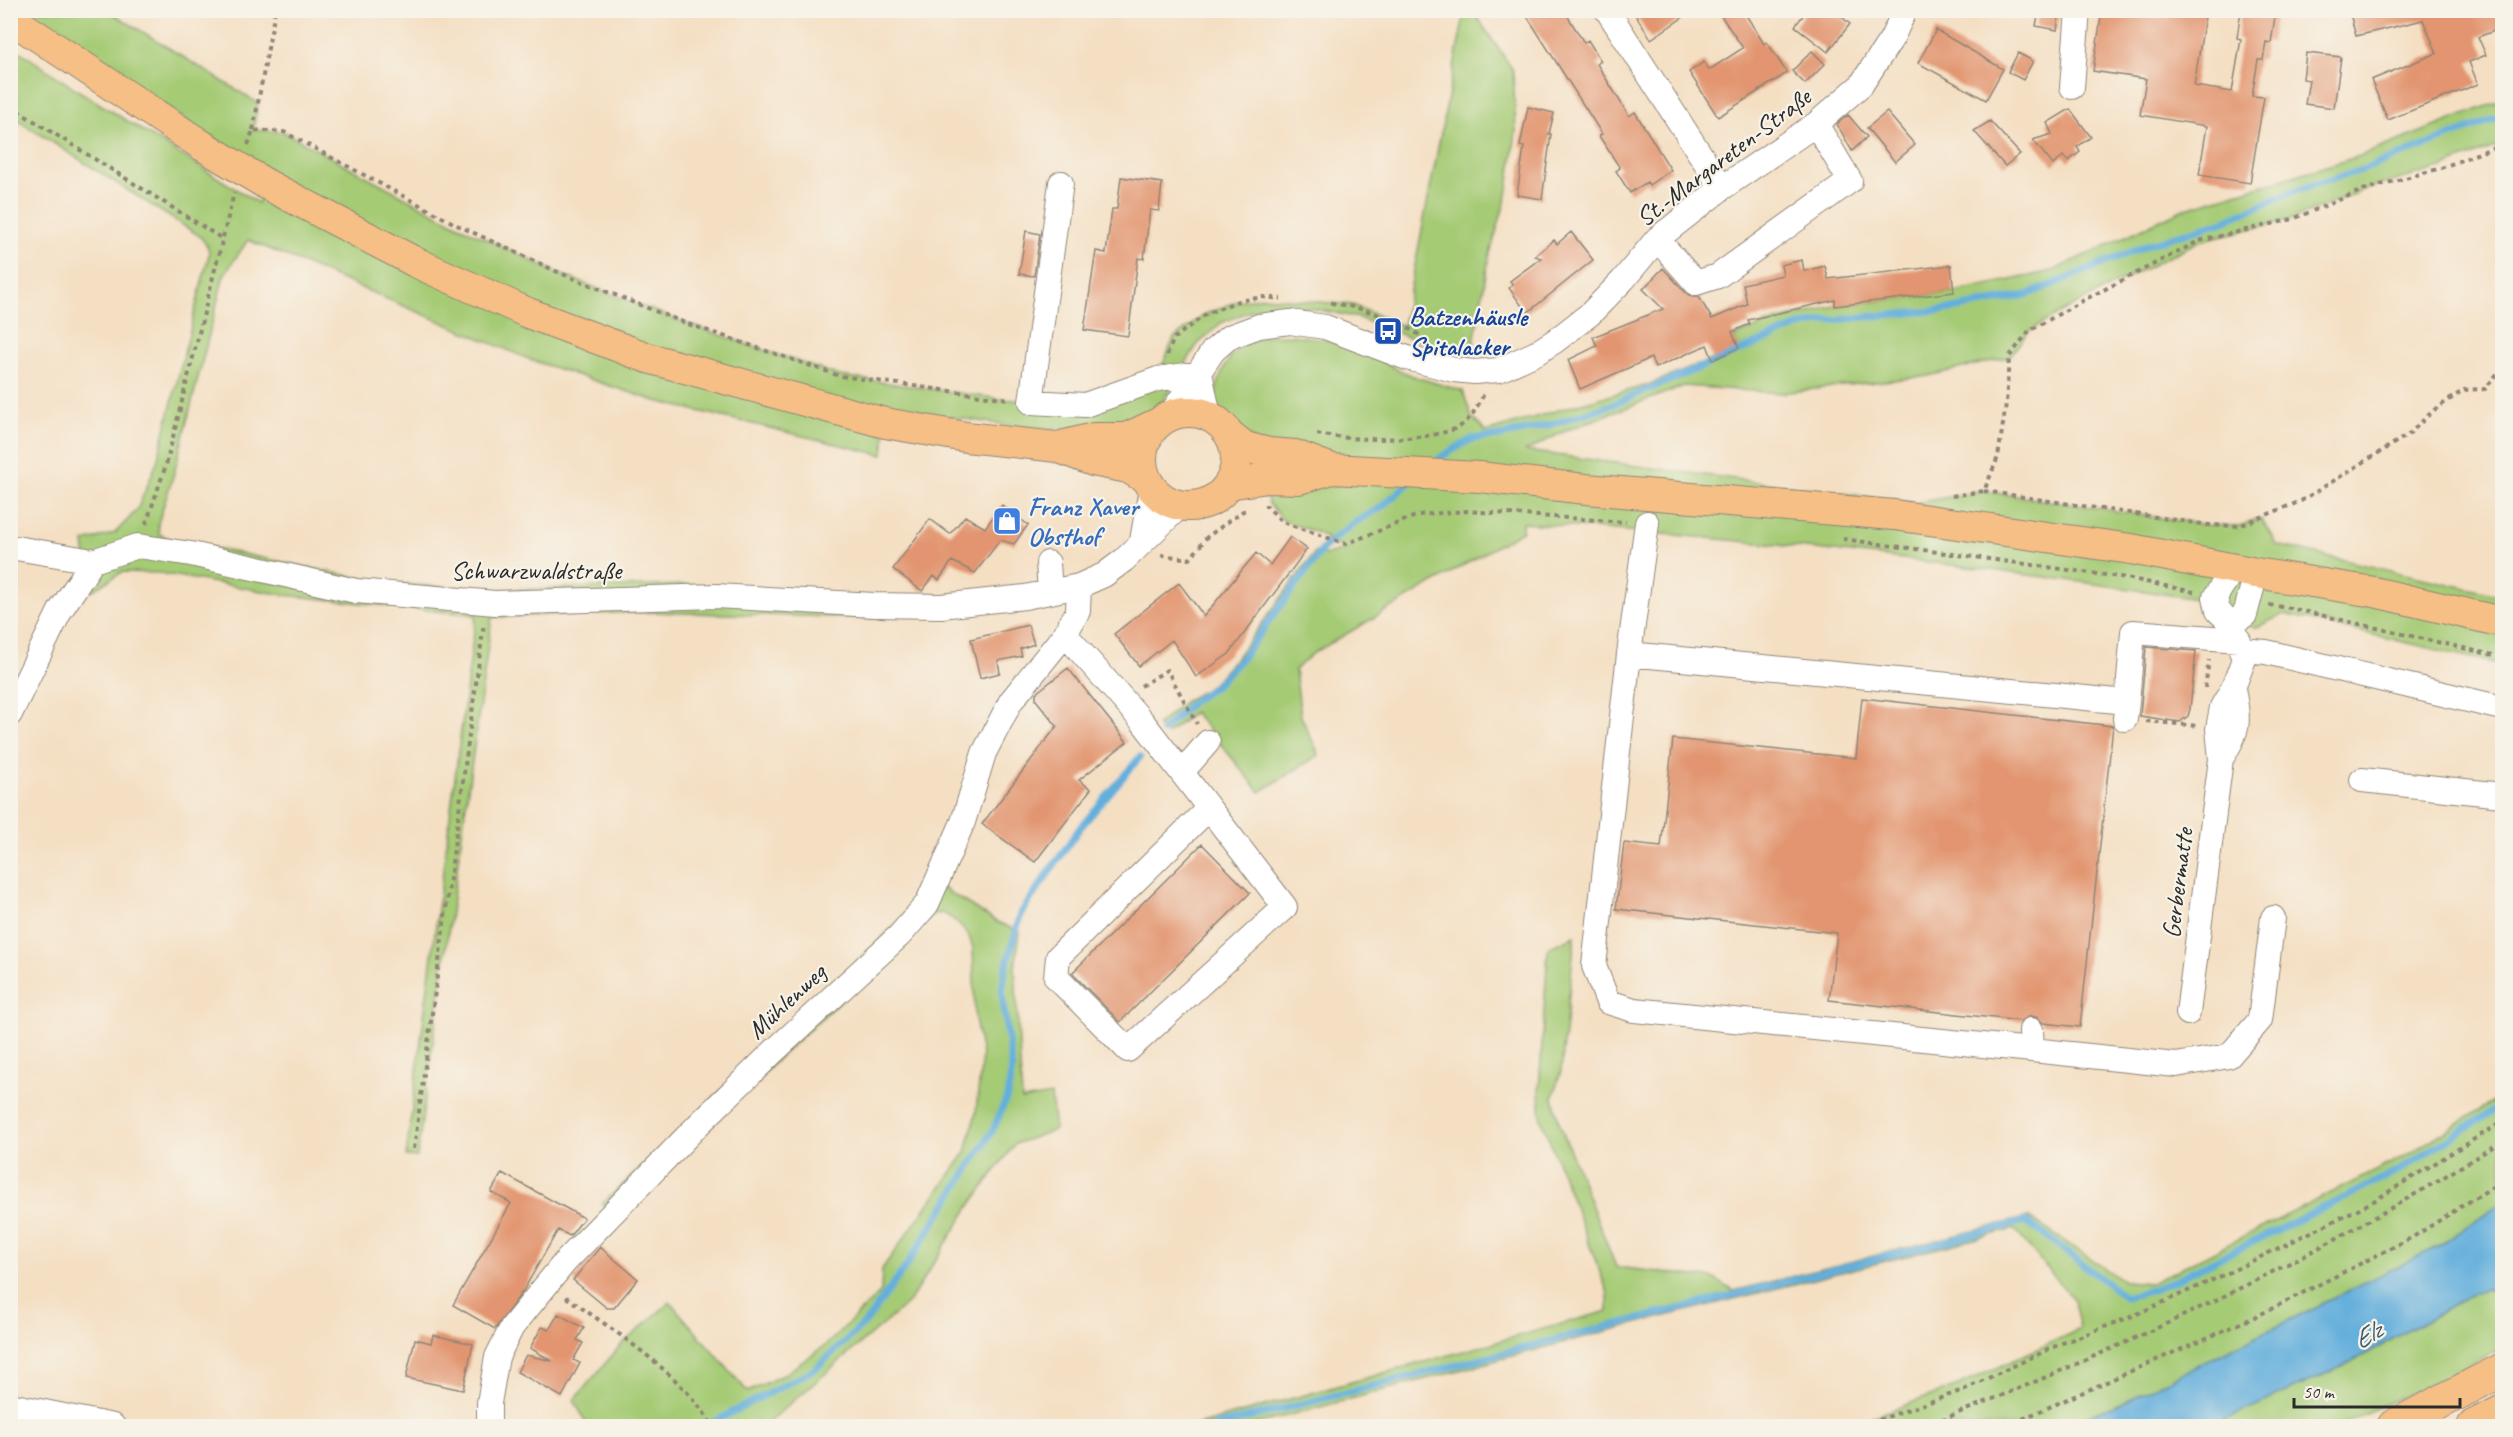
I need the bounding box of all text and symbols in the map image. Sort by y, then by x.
street label: St.-Margareten-Straße [1629,79,1819,234]
place label: Batzenhäusle Spitalacker [1409,300,1530,363]
bus stop icon: Batzenhäusle Spitalacker [1372,315,1404,347]
place label: Franz Xaver Obsthof [1028,490,1141,553]
shop icon: Franz Xaver Obsthof [991,505,1023,537]
street label: Schwarzwaldstraße [451,554,624,587]
street label: Gerbermatte [2154,824,2201,940]
street label: Mühlenweg [740,955,834,1046]
water label: Elz [2347,1311,2391,1357]
scale bar [2294,1371,2460,1409]
text: 50 m [2303,1381,2336,1403]

